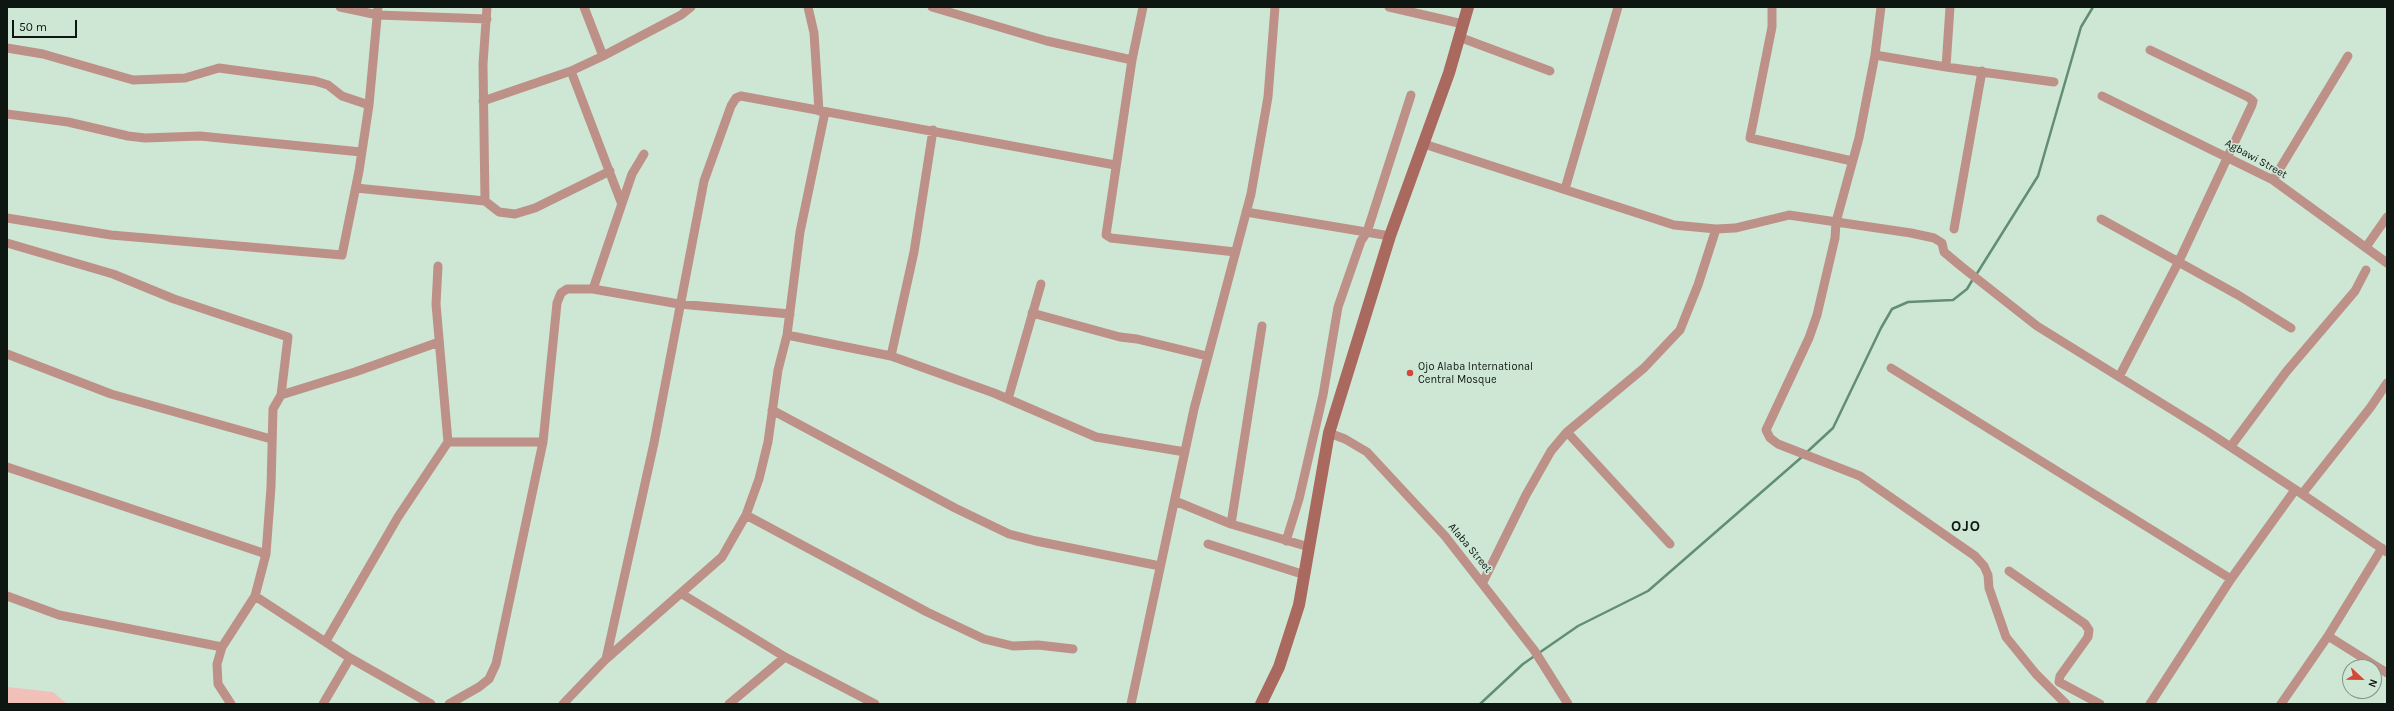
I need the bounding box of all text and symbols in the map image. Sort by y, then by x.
scale bar [14,12,79,38]
text: 50 m [19,20,47,34]
street label: Agbawi Street [2223,136,2289,182]
place label: Ojo Alaba International Central Mosque [1418,360,1533,386]
marker: Ojo Alaba International Central Mosque [1405,368,1415,378]
district label: OJO [1951,518,1981,536]
street label: Alaba Street [1445,520,1495,576]
north arrow [2342,659,2382,699]
text: N [2365,677,2380,689]

